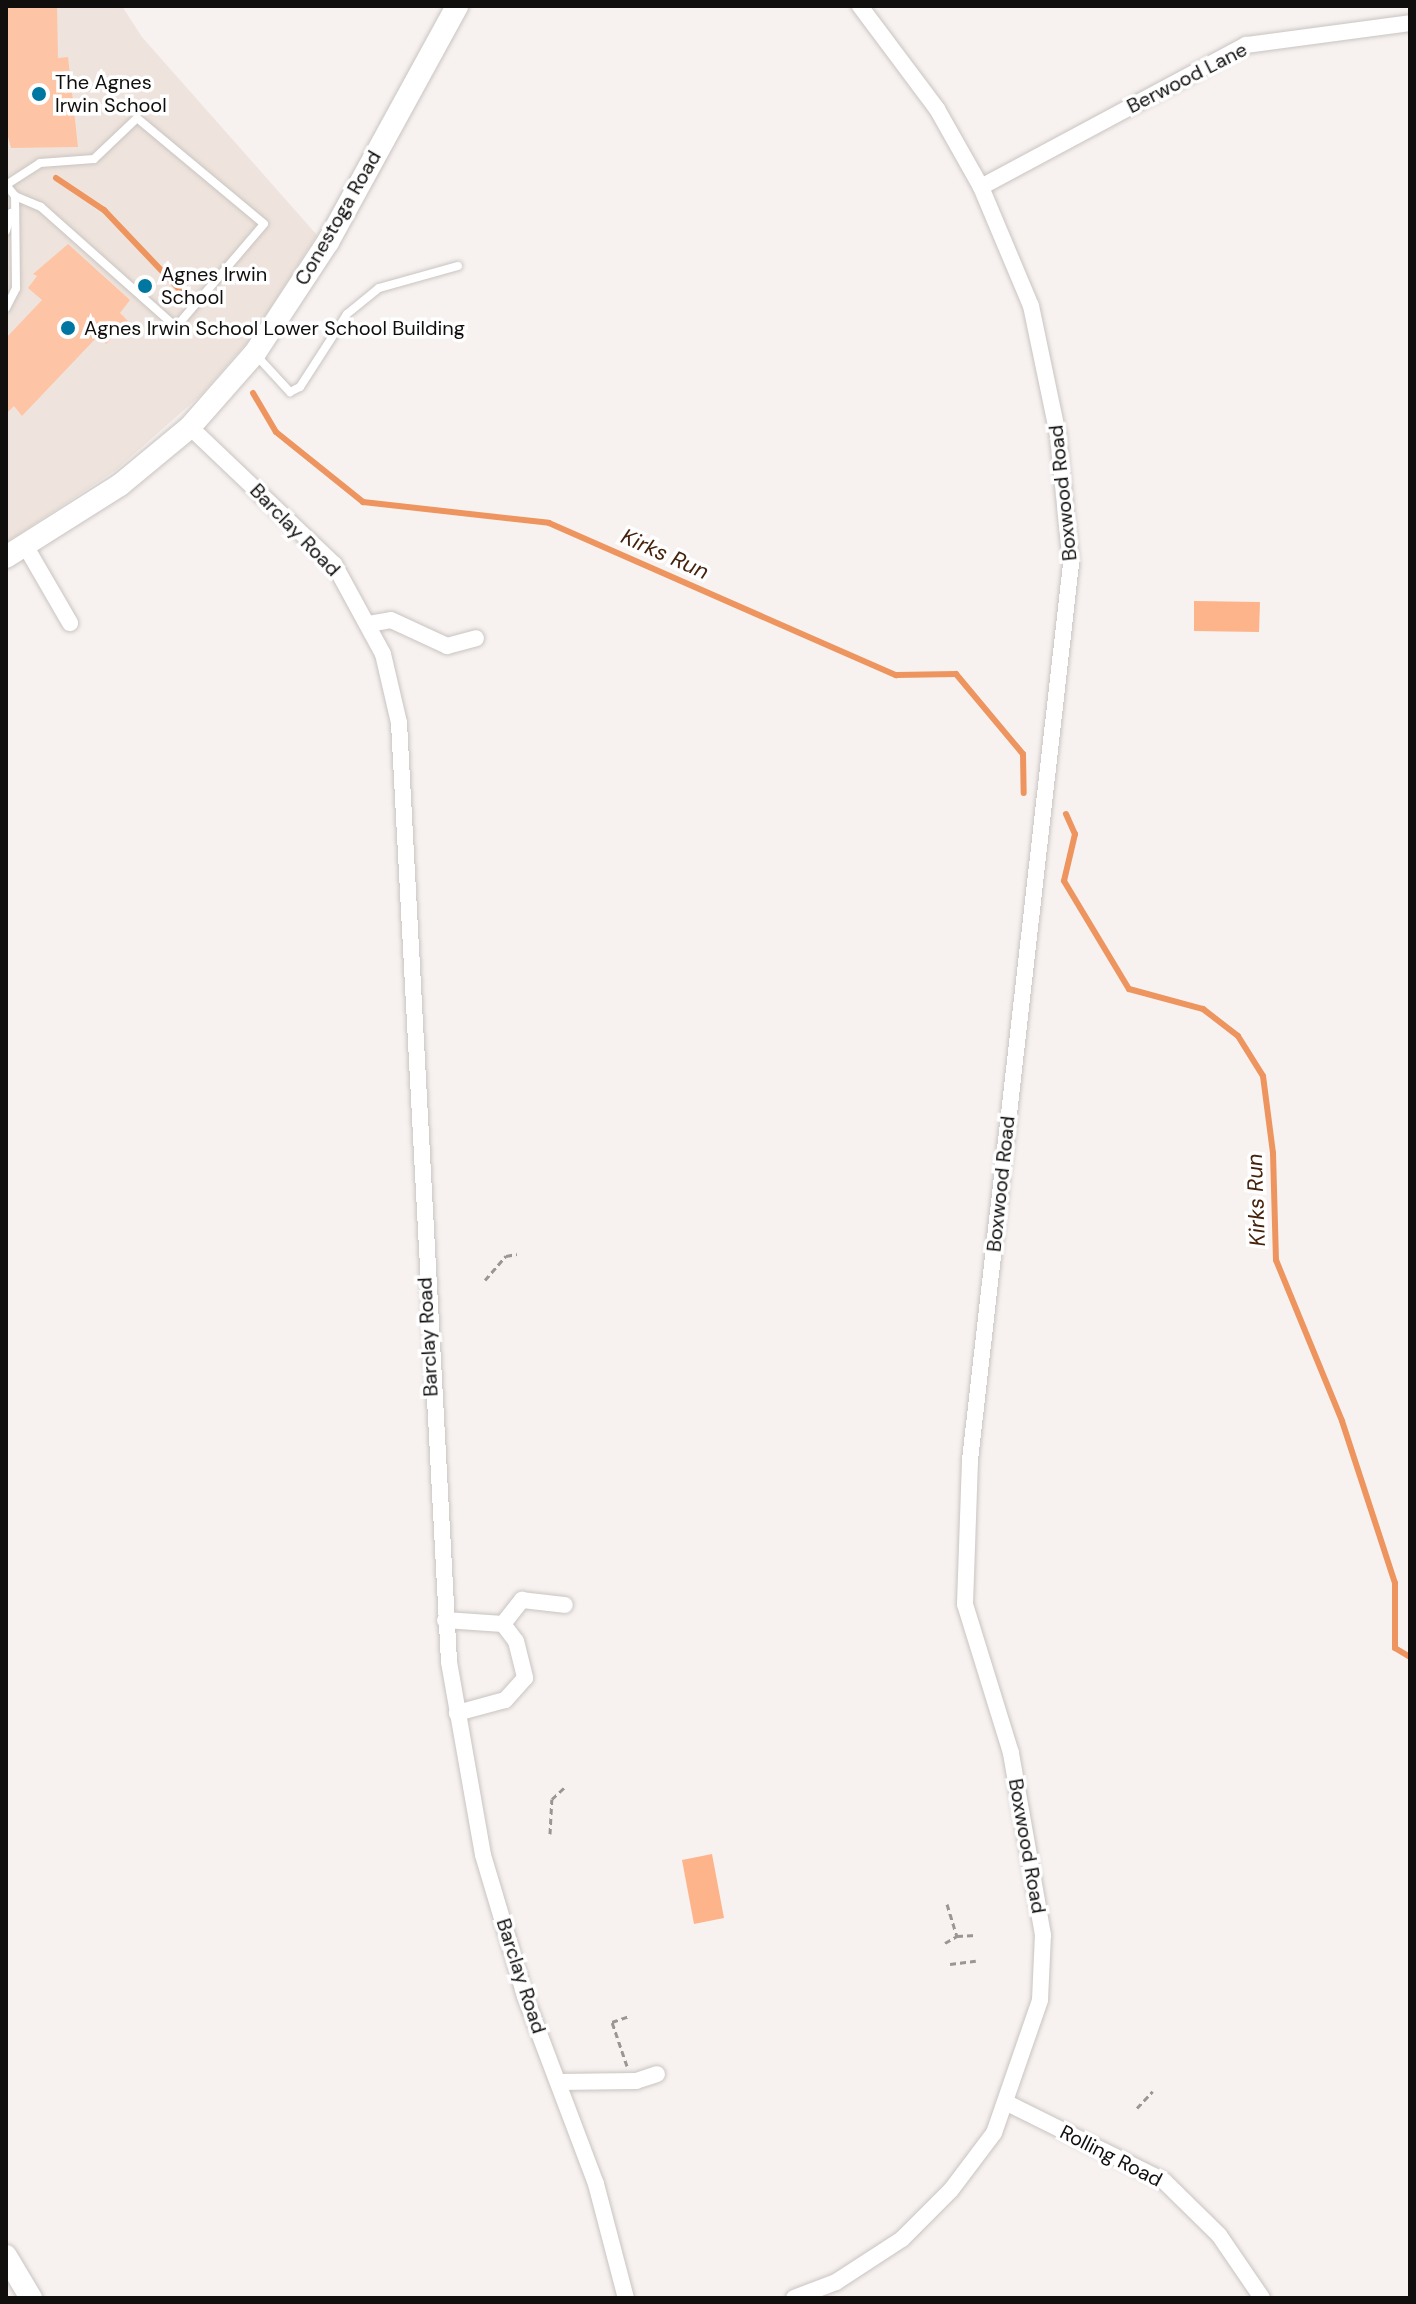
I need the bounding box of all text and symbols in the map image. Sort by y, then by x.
street label: Berwood Lane [1123,37,1251,119]
place label: The Agnes Irwin School [55,70,167,117]
marker: The Agnes Irwin School [30,85,48,103]
street label: Conestoga Road [290,146,386,290]
place label: Agnes Irwin School [161,262,267,309]
marker: Agnes Irwin School [136,277,154,295]
place label: Agnes Irwin School Lower School Building [84,316,465,340]
marker: Agnes Irwin School Lower School Building [59,319,77,337]
street label: Boxwood Road [1044,424,1082,562]
street label: Barclay Road [245,479,345,581]
water label: Kirks Run [617,523,713,585]
street label: Boxwood Road [982,1115,1020,1253]
water label: Kirks Run [1241,1153,1271,1247]
street label: Barclay Road [413,1277,443,1397]
street label: Boxwood Road [1003,1777,1051,1915]
street label: Barclay Road [491,1915,551,2037]
street label: Rolling Road [1056,2120,1166,2192]

